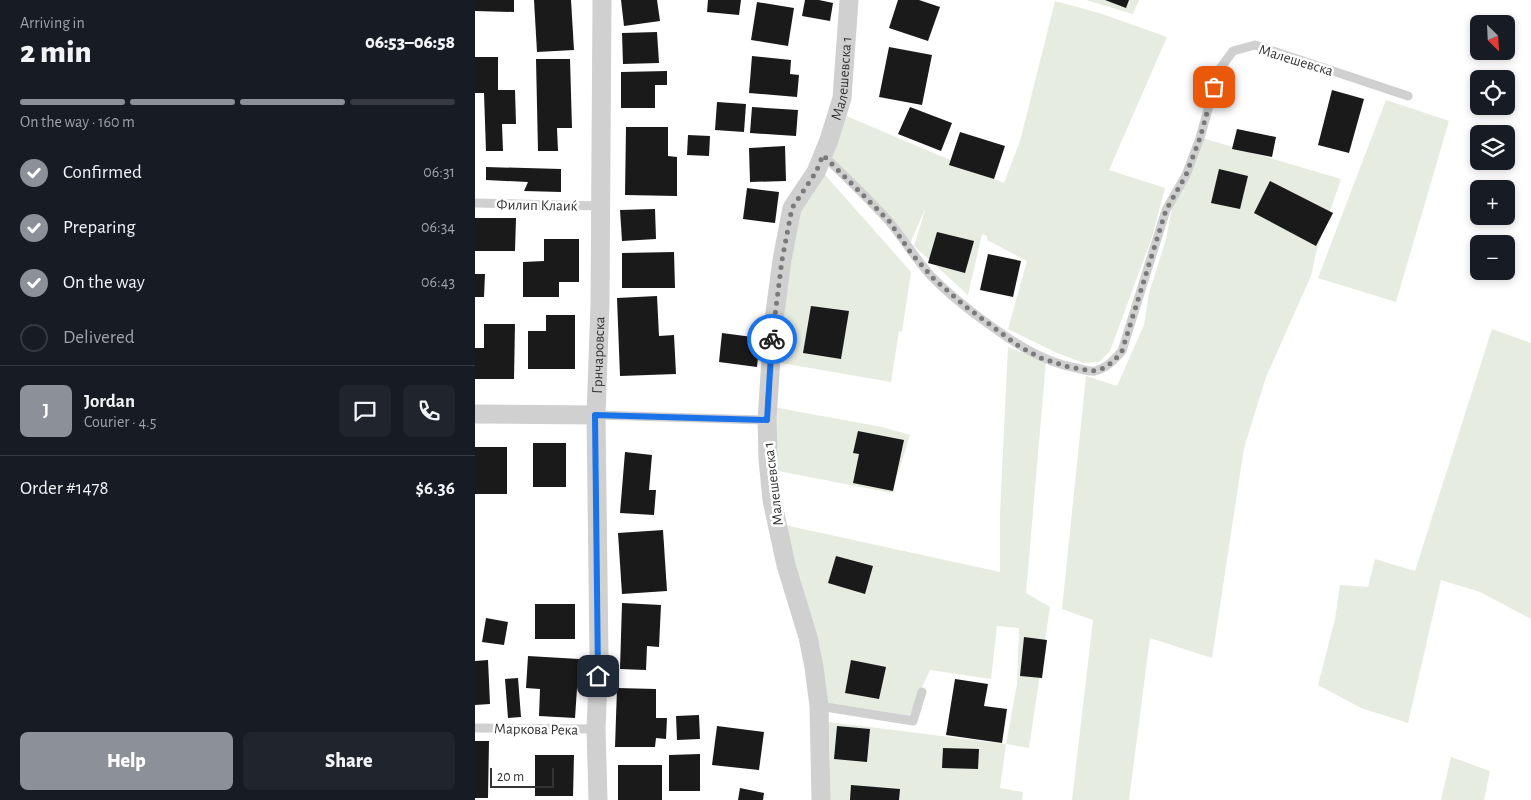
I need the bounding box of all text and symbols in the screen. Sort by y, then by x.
text: Arriving in [20,15,85,31]
north arrow [1470,15,1515,60]
map controls [1470,15,1515,280]
text: 06:53–06:58 [365,33,455,52]
text: 2 min [20,36,92,68]
street label: Малешевска 1 [829,36,854,122]
street label: Малешевска [1257,42,1335,79]
pin [1193,66,1235,108]
button: locate [1470,70,1515,115]
icon: bag [1200,73,1228,101]
text: On the way · 160 m [20,114,135,130]
button: layers [1470,125,1515,170]
icon: check [20,159,48,187]
text: Confirmed [63,163,142,182]
text: 06:31 [423,164,455,180]
button: + [1470,180,1515,225]
street label: Филип Клаиќ [496,197,578,214]
icon: check [20,214,48,242]
text: Preparing [63,218,136,237]
text: 06:34 [421,219,455,235]
button: − [1470,235,1515,280]
icon: check [20,269,48,297]
text: On the way [63,273,145,292]
text: 06:43 [421,274,455,290]
courier [747,314,797,364]
street label: Грнчаровска [590,316,608,394]
icon: bike [758,325,786,353]
text: Delivered [63,328,135,347]
button: chat [339,385,391,437]
button: phone [403,385,455,437]
text: Jordan [84,392,135,411]
text: J [43,401,49,420]
text: Courier · 4.5 [84,414,156,430]
street label: Малешевска 1 [761,441,786,527]
text: Order #1478 [20,479,108,498]
text: $6.36 [416,479,455,498]
pin [577,655,619,697]
icon: home [584,662,612,690]
street label: Маркова Река [494,721,578,738]
button: Help [20,732,233,790]
button: Share [243,732,455,790]
scale bar [490,765,554,788]
text: 20 m [497,770,524,784]

